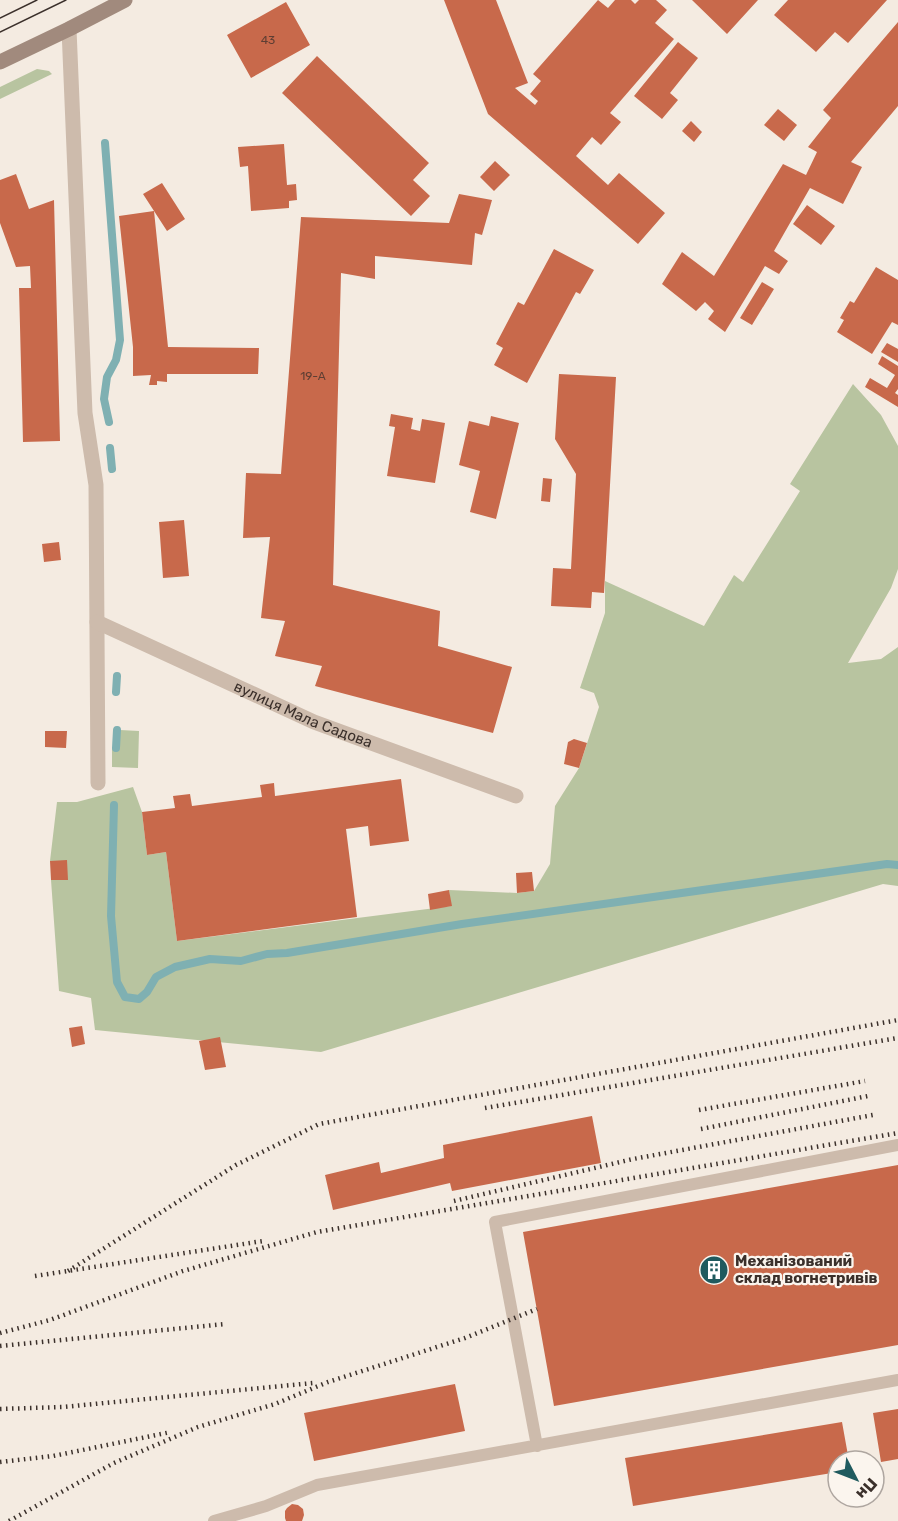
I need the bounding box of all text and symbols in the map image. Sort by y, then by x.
house number: 43 [261,33,275,47]
house number: 19-A [300,369,326,383]
street label: вулиця Мала Садова [231,677,375,752]
place label: Механізований склад вогнетривів [735,1252,878,1287]
building icon: Механізований склад вогнетривів [698,1254,730,1286]
north arrow [826,1449,886,1509]
text: Пн [852,1474,881,1503]

